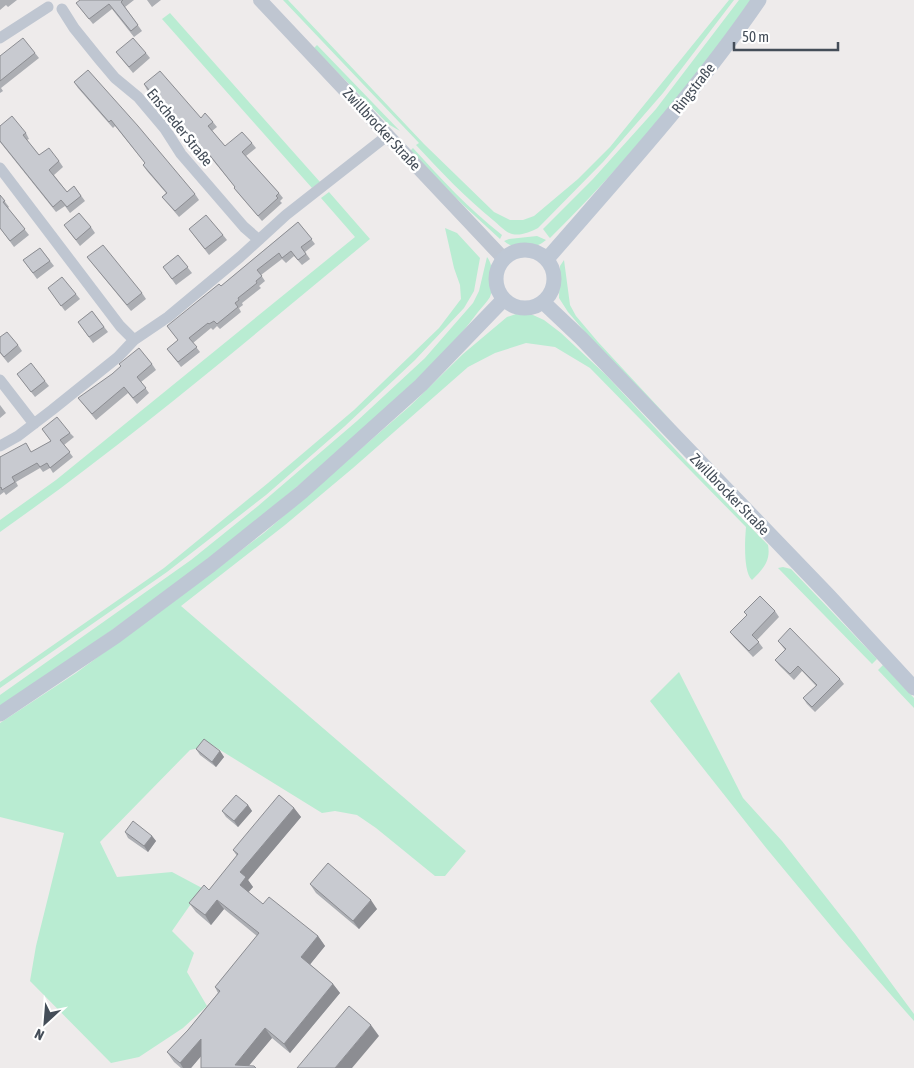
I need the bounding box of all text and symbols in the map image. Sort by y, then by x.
scale bar [734,20,838,52]
text: 50 m [742,28,769,45]
street label: Ringstraße [668,59,718,117]
street label: Zwillbrocker Straße [339,84,425,174]
street label: Enscheder Straße [144,85,216,169]
street label: Zwillbrocker Straße [687,450,773,538]
north arrow [20,998,70,1048]
text: N [32,1026,47,1044]

